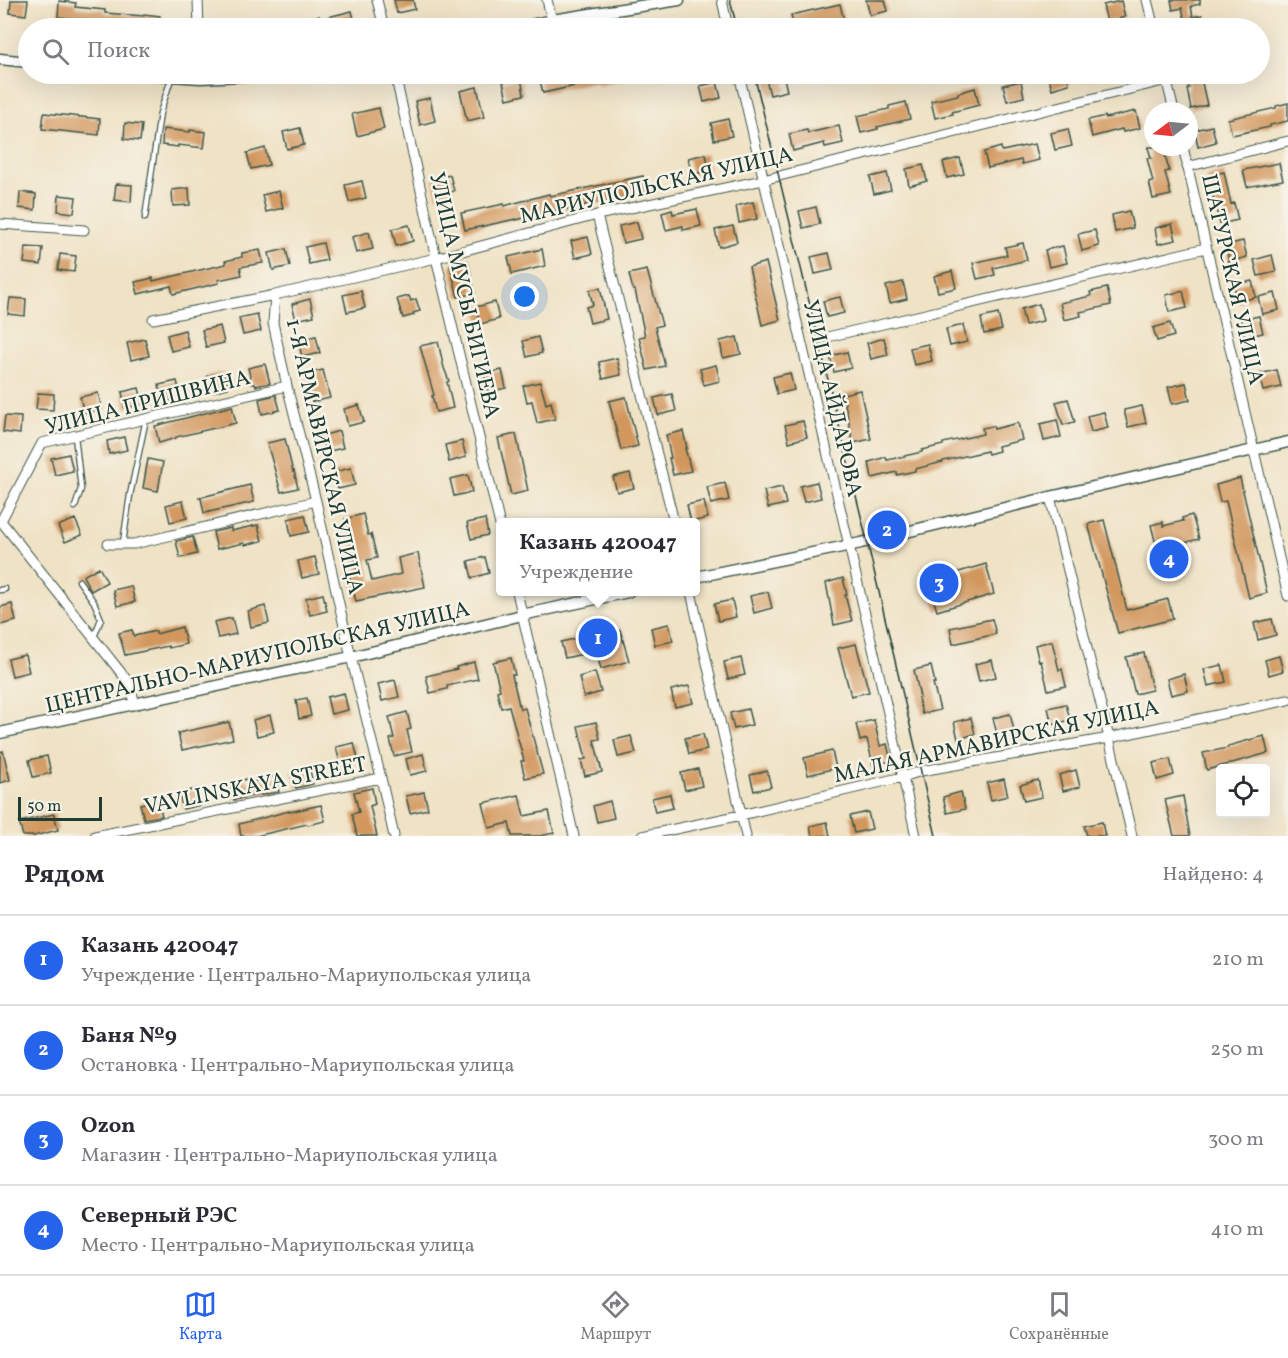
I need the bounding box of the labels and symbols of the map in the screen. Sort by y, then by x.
north arrow [1144,102,1198,156]
street label: МАРИУПОЛЬСКАЯ УЛИЦА [517,140,796,233]
street label: УЛИЦА МУСЫ БИГИЕВА [420,169,507,422]
street label: ШАТУРСКАЯ УЛИЦА [1192,171,1271,388]
your location [510,282,539,311]
street label: УЛИЦА АЙДАРОВА [794,297,869,500]
street label: 1-Я АРМАВИРСКАЯ УЛИЦА [277,315,370,598]
street label: УЛИЦА ПРИШВИНА [42,363,254,444]
pin: 2 [868,508,906,552]
pin: 4 [1150,536,1188,582]
pin: 3 [920,560,958,606]
street label: ЦЕНТРАЛЬНО-МАРИУПОЛЬСКАЯ УЛИЦА [42,594,473,722]
pin: 1 [578,616,618,660]
street label: МАЛАЯ АРМАВИРСКАЯ УЛИЦА [831,693,1162,792]
street label: VAVLINSKAYA STREET [141,750,370,823]
scale bar [18,794,102,822]

